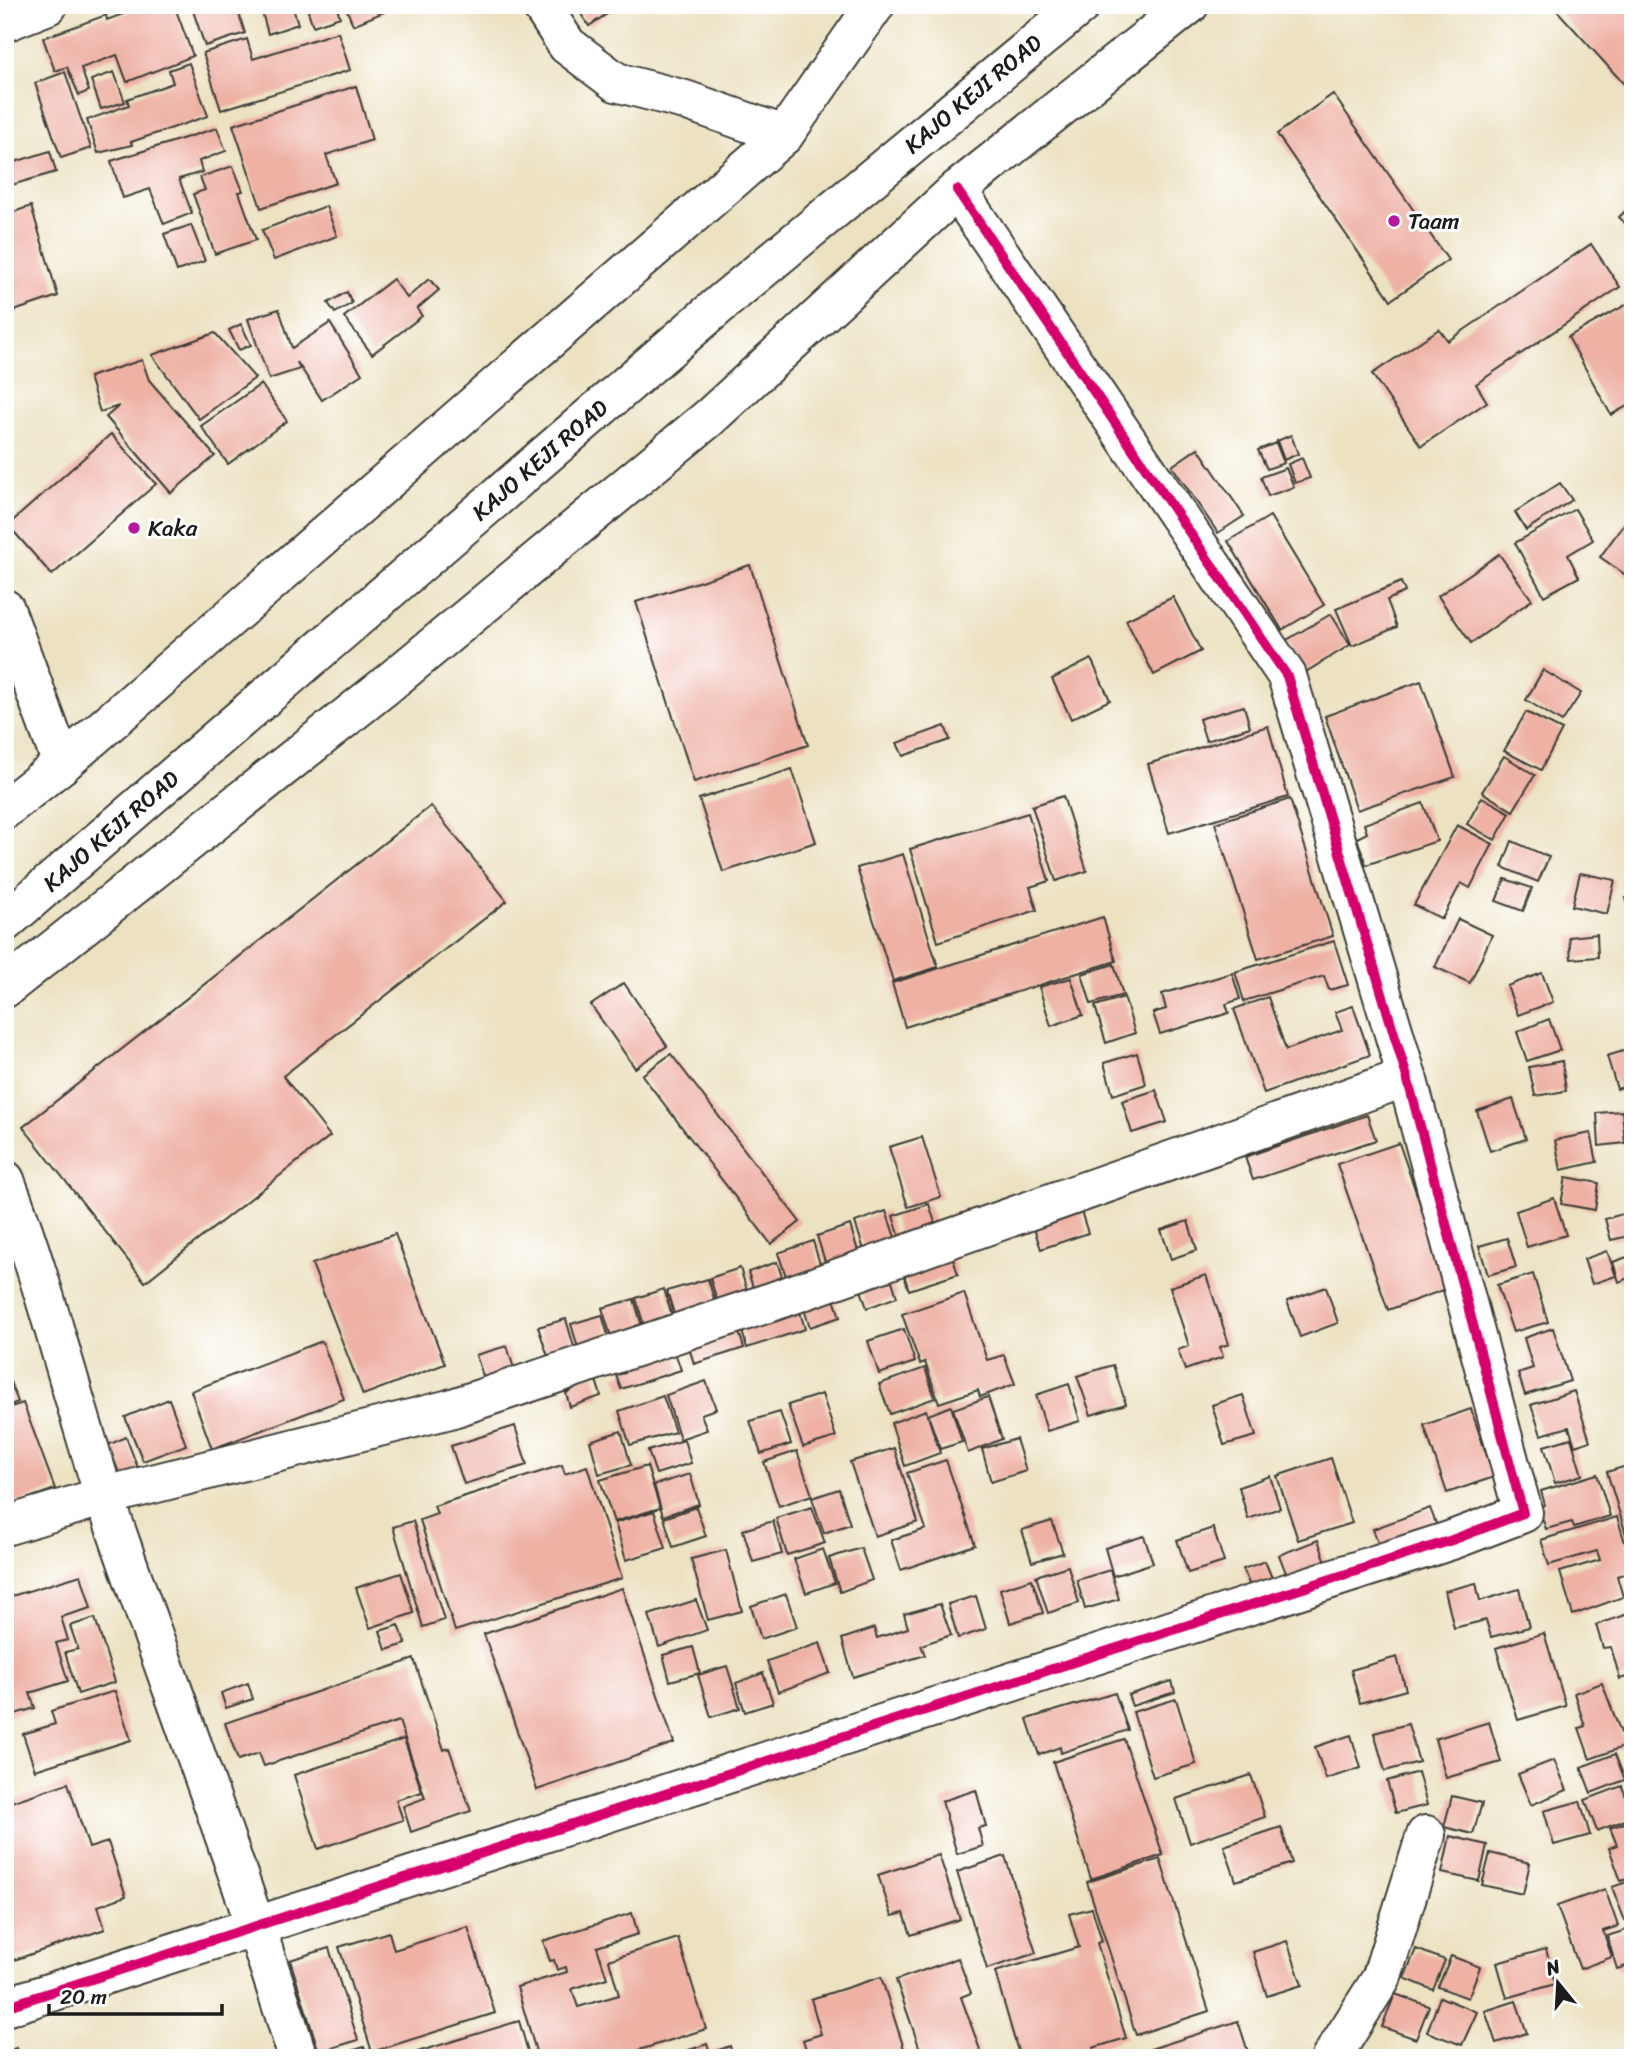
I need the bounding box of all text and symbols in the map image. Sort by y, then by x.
street label: KAJO KEJI ROAD [894,23,1052,165]
place label: Taam [1408,201,1460,242]
marker: Taam [1386,213,1402,229]
street label: KAJO KEJI ROAD [462,388,618,532]
place label: Kaka [148,508,198,549]
marker: Kaka [126,520,142,536]
street label: KAJO KEJI ROAD [33,759,189,903]
north arrow [1522,1948,1592,2018]
text: N [1541,1949,1565,1985]
scale bar [49,1972,222,2016]
text: 20 m [60,1978,107,2016]

